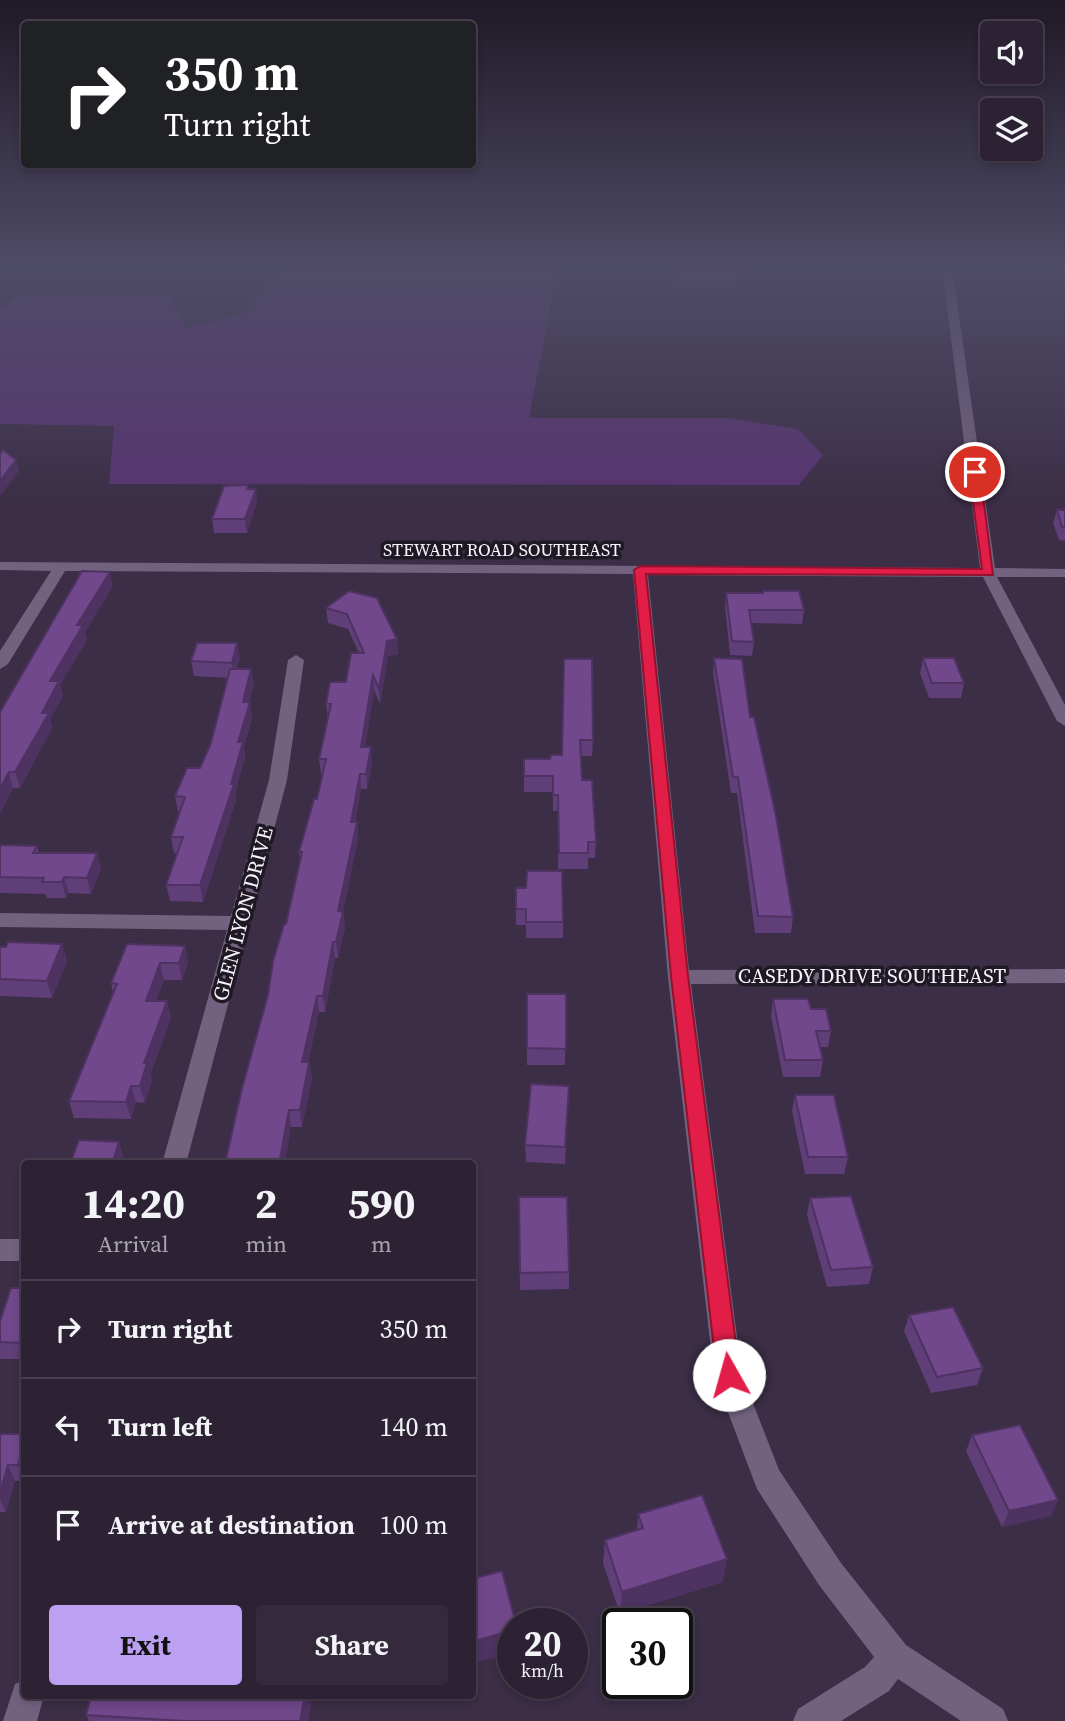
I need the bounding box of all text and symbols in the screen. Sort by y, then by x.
map controls [980,21,1043,161]
button: sound [980,21,1043,84]
text: 350 m [164,39,299,106]
icon: right [49,49,140,140]
button: layers [980,98,1043,161]
text: Turn right [164,103,310,147]
pin [945,442,1005,502]
icon: arrive [956,453,994,491]
street label: STEWART ROAD SOUTHEAST [383,537,621,562]
street label: GLEN LYON DRIVE [205,824,280,1004]
street label: CASEDY DRIVE SOUTHEAST [738,961,1007,990]
text: 14:20 [81,1174,185,1232]
text: 2 [255,1174,278,1232]
text: 590 [347,1174,416,1232]
text: Arrival [98,1228,169,1260]
text: min [245,1228,287,1260]
text: m [371,1228,392,1260]
icon: right [49,1310,87,1348]
text: Turn right [108,1311,232,1347]
text: 350 m [380,1311,448,1347]
position arrow [692,1338,766,1412]
icon: left [49,1408,87,1446]
text: Turn left [108,1409,212,1445]
text: 140 m [380,1409,448,1445]
icon: arrive [49,1506,87,1544]
text: Arrive at destination [108,1507,355,1543]
text: 100 m [380,1507,448,1543]
button: Exit [49,1605,242,1685]
button: Share [256,1605,448,1685]
speed limit sign: 30 [602,1608,693,1699]
text: 20 [524,1620,561,1668]
text: km/h [521,1658,564,1683]

